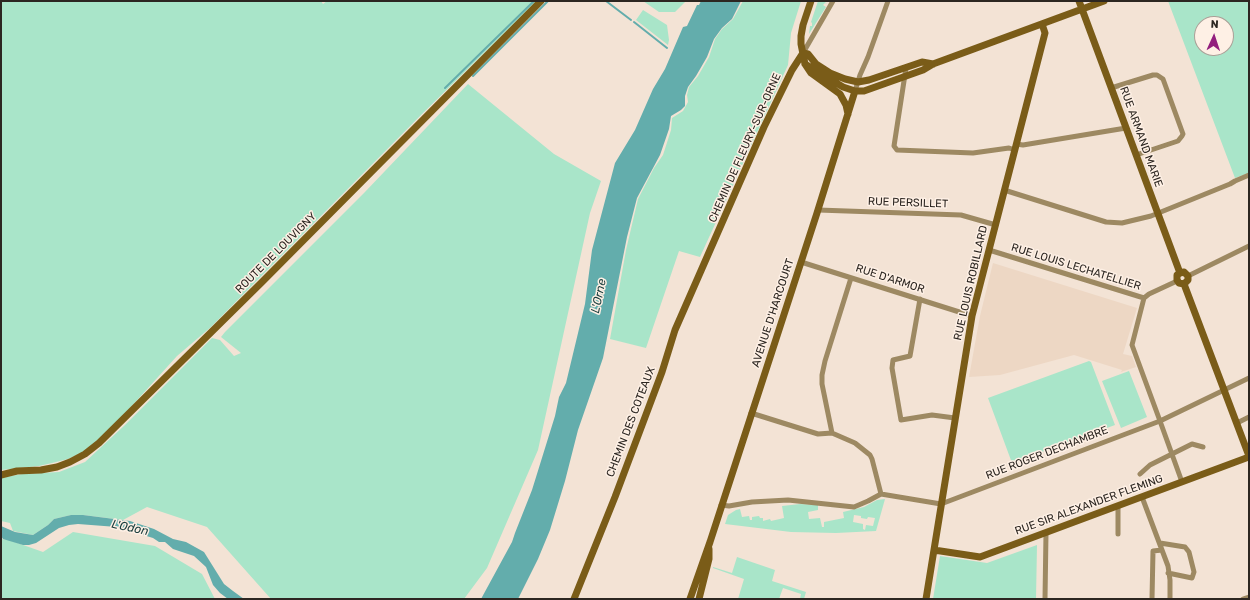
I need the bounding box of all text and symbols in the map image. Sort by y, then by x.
north arrow [1194,16,1234,56]
text: N [1210,18,1219,31]
street label: CHEMIN DE FLEURY-SUR-ORNE [706,71,784,225]
street label: RUE ARMAND MARIE [1117,85,1165,189]
street label: RUE PERSILLET [868,195,948,211]
street label: ROUTE DE LOUVIGNY [233,210,319,296]
street label: RUE LOUIS ROBILLARD [951,224,991,342]
street label: RUE LOUIS LECHATELLIER [1010,241,1142,293]
street label: AVENUE D'HARCOURT [749,257,797,369]
street label: RUE D'ARMOR [854,262,926,296]
water label: L'Orne [588,278,610,314]
street label: CHEMIN DES COTEAUX [604,365,658,479]
street label: RUE ROGER DECHAMBRE [984,424,1110,482]
street label: RUE SIR ALEXANDER FLEMING [1013,472,1165,538]
water label: L'Odon [110,517,150,539]

